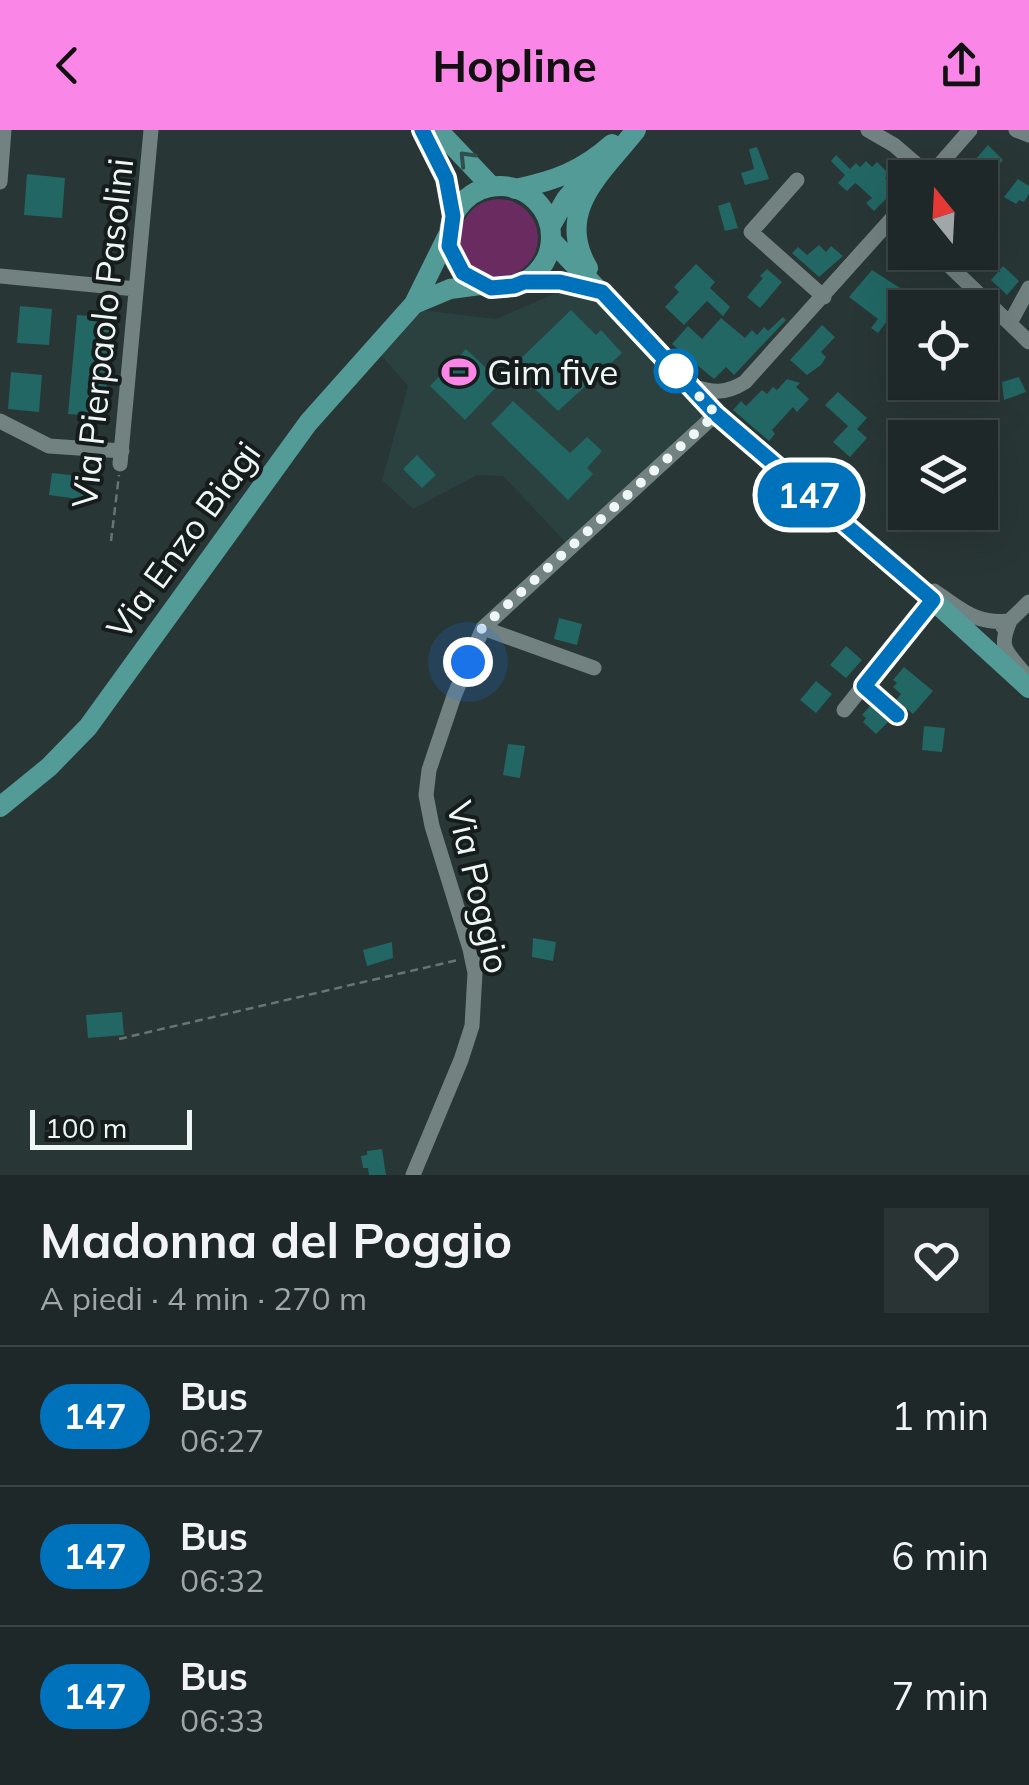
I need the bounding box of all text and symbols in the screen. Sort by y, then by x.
text: Hopline [432,37,597,93]
icon: back [40,38,95,93]
icon: share [934,38,989,93]
one-way arrow [460,151,478,169]
street label: Via Pierpaolo Pasolini [62,156,142,510]
north arrow [888,160,998,270]
map controls [888,160,998,530]
button: locate [888,290,998,400]
place label: Gim five [487,350,618,394]
unlabelled marker [655,350,697,392]
sports icon: Gim five [440,353,478,391]
button: layers [888,420,998,530]
street label: Via Enzo Biagi [97,433,269,647]
line badge: 147 [752,462,866,528]
text: 147 [777,473,841,517]
your location [443,637,493,687]
street label: Via Poggio [438,797,520,977]
scale bar [30,1105,192,1150]
text: 100 m [45,1110,127,1145]
button: heart [884,1208,989,1313]
text: Madonna del Poggio [40,1210,512,1270]
text: A piedi · 4 min · 270 m [40,1278,367,1318]
text: Bus [180,1372,248,1420]
text: 1 min [892,1392,989,1440]
text: 147 [63,1394,127,1438]
text: 06:27 [180,1420,264,1460]
text: Bus [180,1512,248,1560]
text: 6 min [892,1532,989,1580]
text: 147 [63,1534,127,1578]
text: 06:32 [180,1560,264,1600]
text: Bus [180,1652,248,1700]
text: 7 min [892,1672,989,1720]
text: 147 [63,1674,127,1718]
text: 06:33 [180,1700,264,1740]

